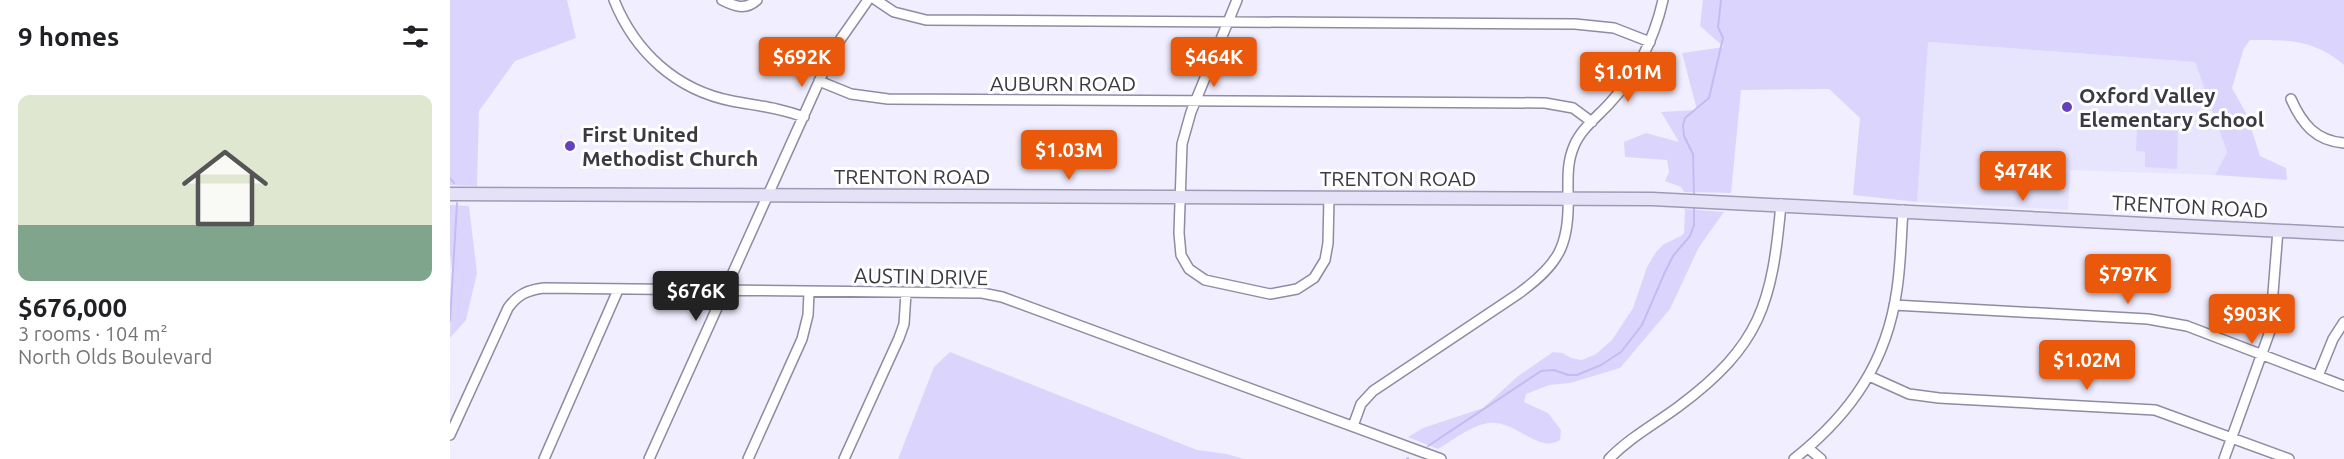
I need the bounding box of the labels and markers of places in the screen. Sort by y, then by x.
pin: $692K [760,37,844,88]
pin: $464K [1172,37,1256,88]
pin: $1.01M [1579,52,1677,103]
place label: Oxford Valley Elementary School [2079,83,2264,131]
marker: Oxford Valley Elementary School [2060,100,2074,114]
place label: First United Methodist Church [582,122,758,170]
pin: $1.03M [1020,130,1118,181]
marker: First United Methodist Church [563,139,577,153]
pin: $474K [1981,151,2065,202]
pin: $797K [2086,254,2170,305]
pin: $676K [654,271,738,322]
pin: $903K [2210,294,2294,345]
pin: $1.02M [2038,340,2136,391]

